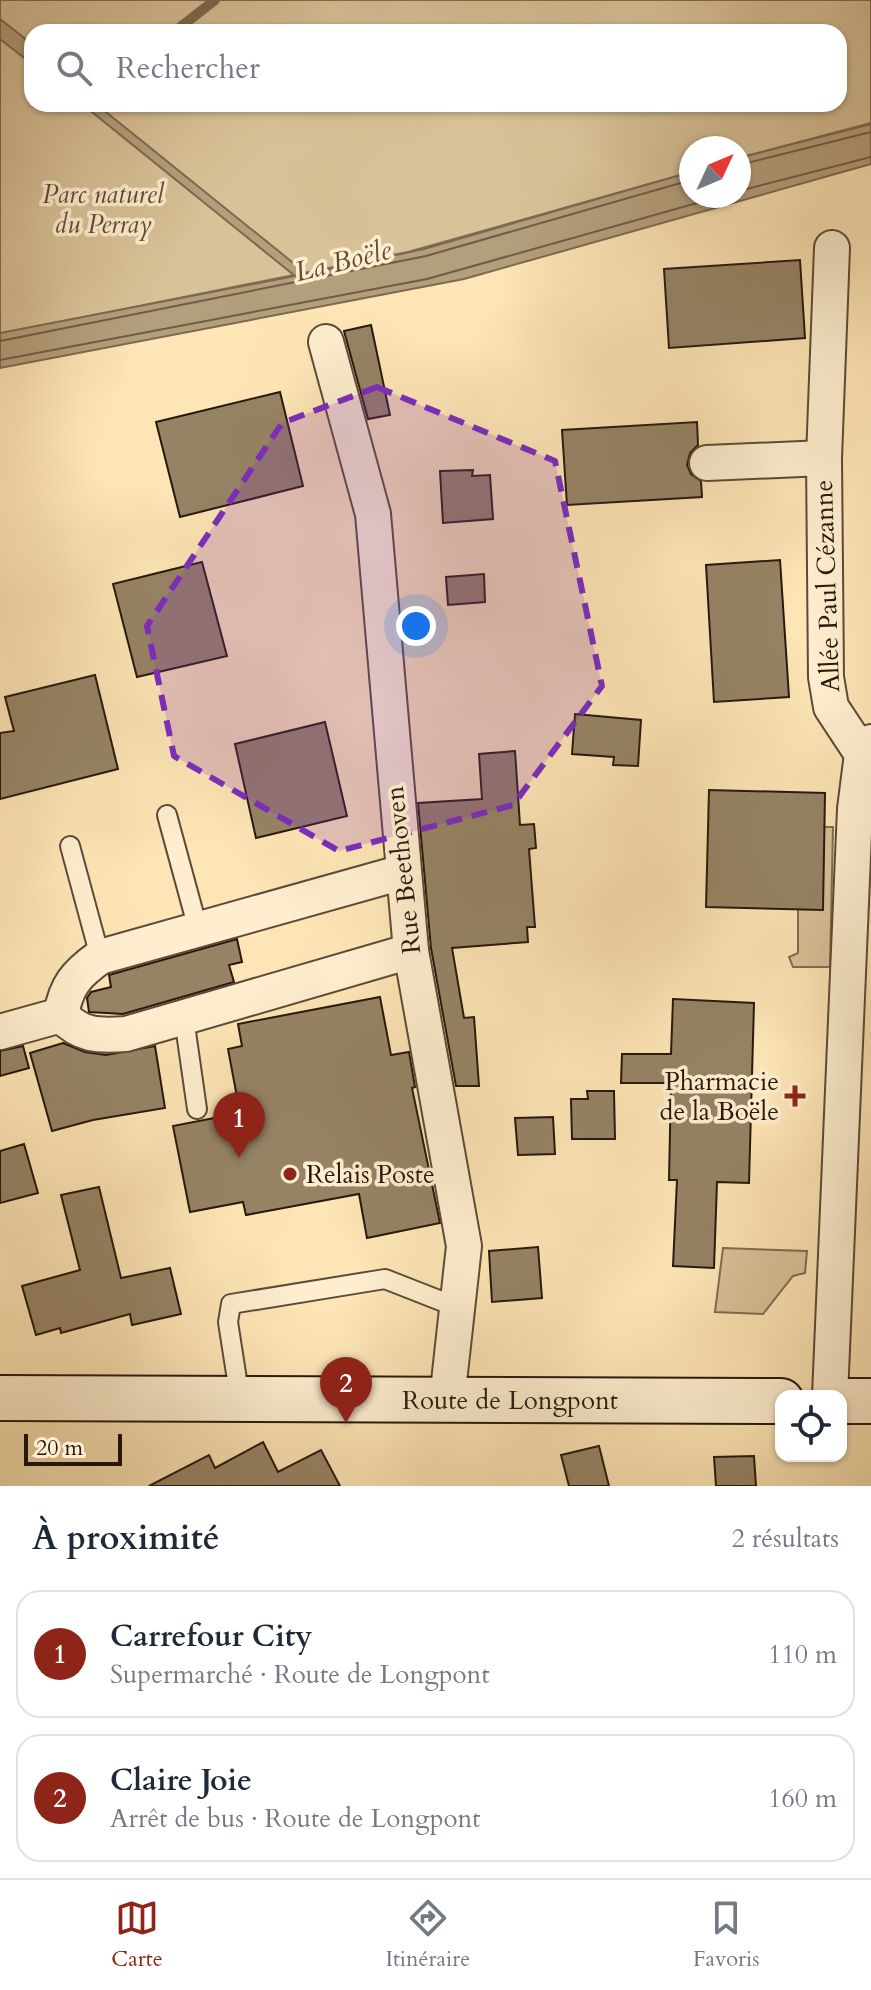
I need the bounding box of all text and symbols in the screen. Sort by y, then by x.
search box [24,24,847,112]
icon: search [52,46,96,90]
text: Rechercher [116,48,260,89]
north arrow [679,136,751,208]
park label: Parc naturel du Perray [42,177,165,242]
water label: La Boële [291,231,395,291]
street label: Allée Paul Cézanne [806,479,848,693]
your location [396,606,436,646]
street label: Rue Beethoven [377,784,429,956]
place label: Pharmacie de la Boële [660,1064,779,1129]
marker: Pharmacie de la Boële [786,1087,804,1105]
pin: 1 [213,1092,265,1158]
place label: Relais Poste [306,1157,435,1192]
marker: Relais Poste [281,1165,299,1183]
pin: 2 [320,1357,372,1423]
street label: Route de Longpont [402,1383,618,1418]
map controls [775,1390,847,1462]
button: locate [775,1390,847,1462]
scale bar [24,1430,122,1466]
text: 20 m [36,1433,83,1463]
text: À proximité [32,1515,219,1561]
text: 2 résultats [731,1521,839,1556]
text: Carrefour City [110,1616,312,1657]
text: 1 [53,1637,67,1672]
text: 110 m [768,1637,837,1672]
text: Supermarché · Route de Longpont [110,1657,490,1692]
text: Claire Joie [110,1760,252,1801]
text: 2 [53,1781,67,1816]
text: 160 m [768,1781,837,1816]
text: Arrêt de bus · Route de Longpont [110,1801,481,1836]
tab: Carte [111,1896,163,1974]
tab: Itinéraire [385,1896,470,1974]
tab: Favoris [693,1896,760,1974]

